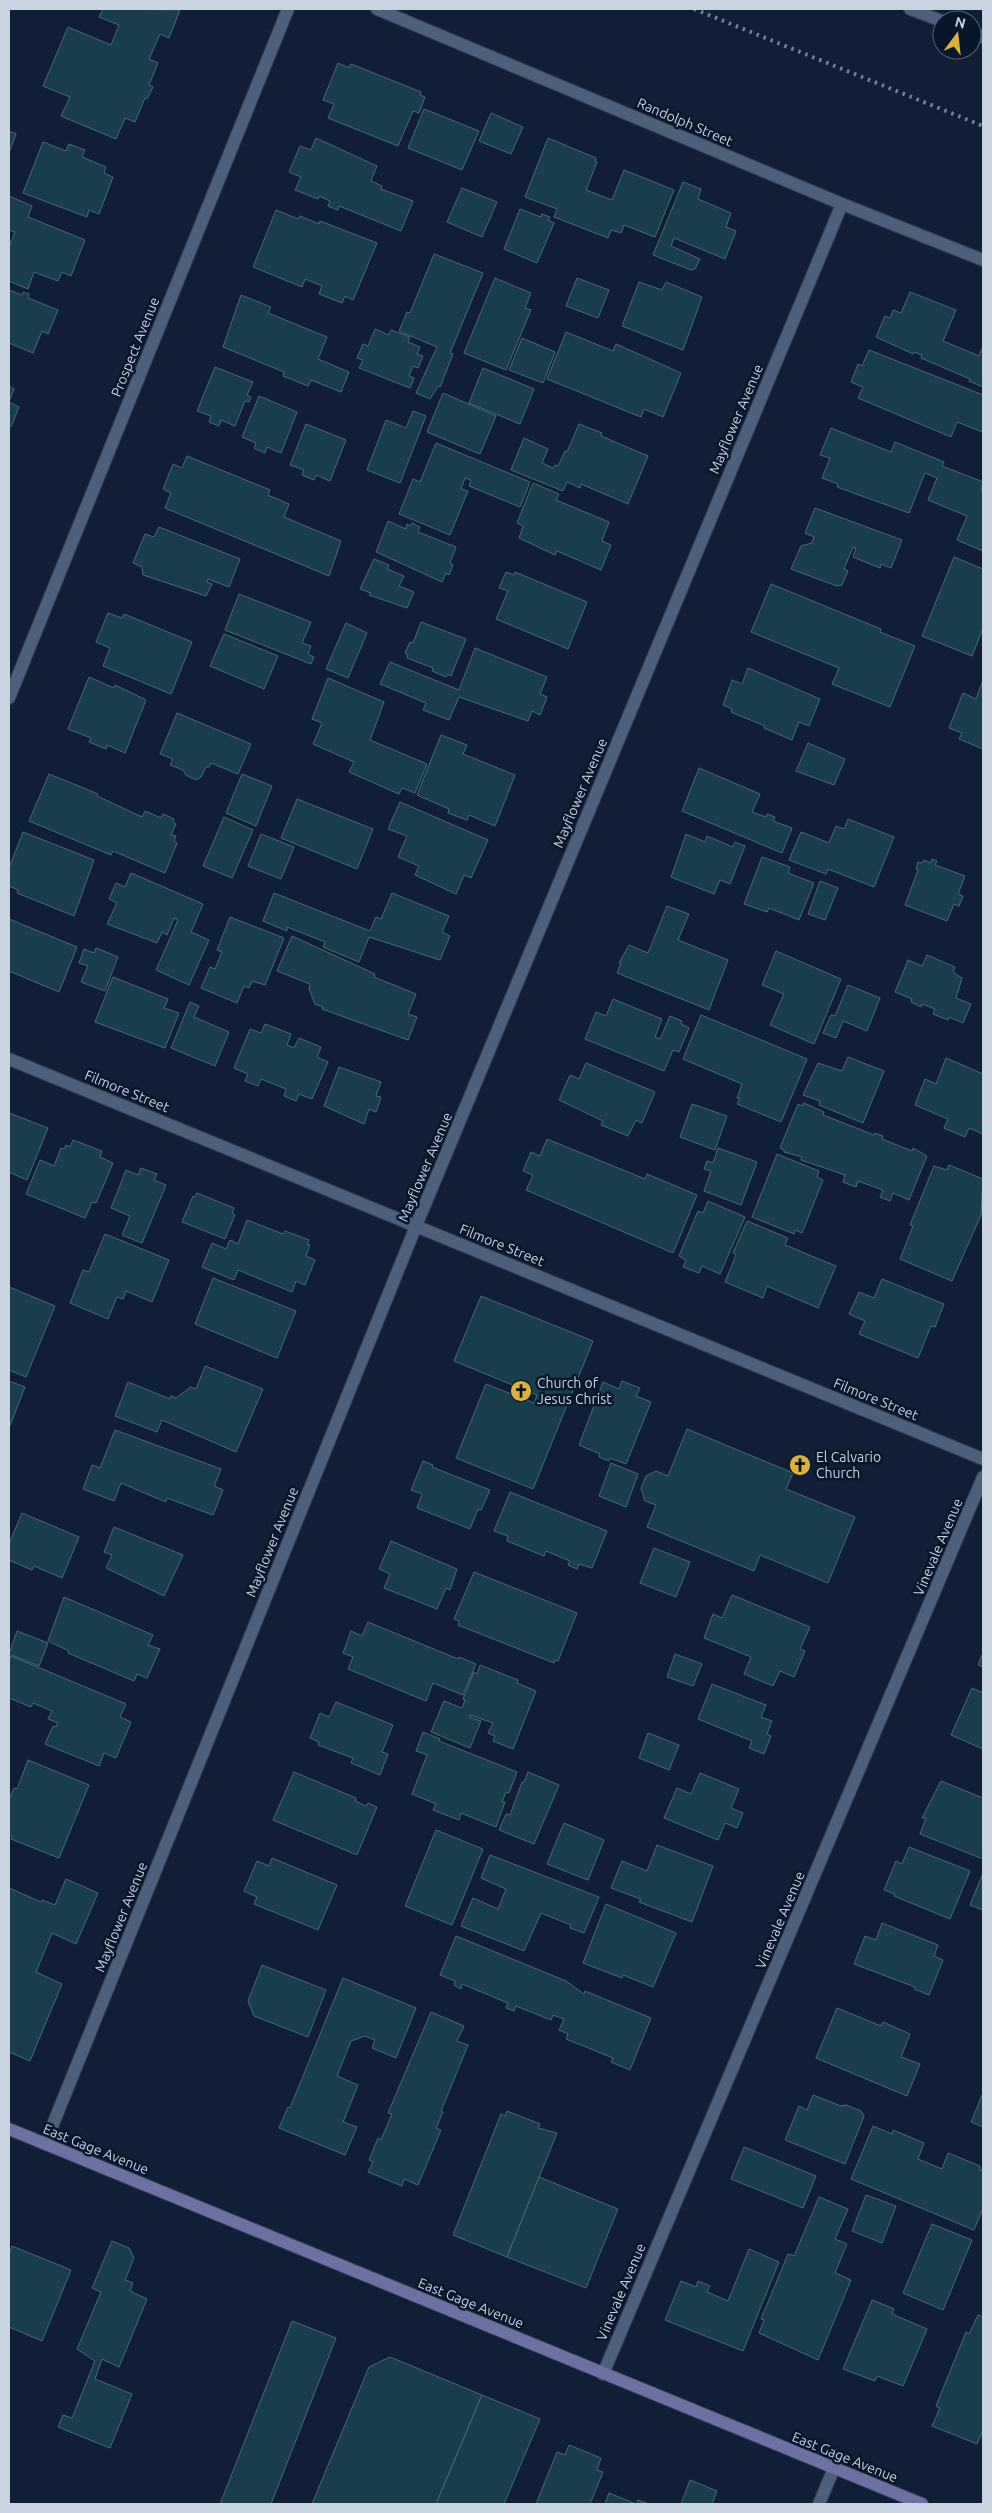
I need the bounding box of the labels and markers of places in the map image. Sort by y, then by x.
place label: Church of Jesus Christ [537,1375,612,1407]
church icon: Church of Jesus Christ [509,1379,533,1403]
place label: El Calvario Church [816,1449,881,1481]
church icon: El Calvario Church [788,1453,812,1477]

